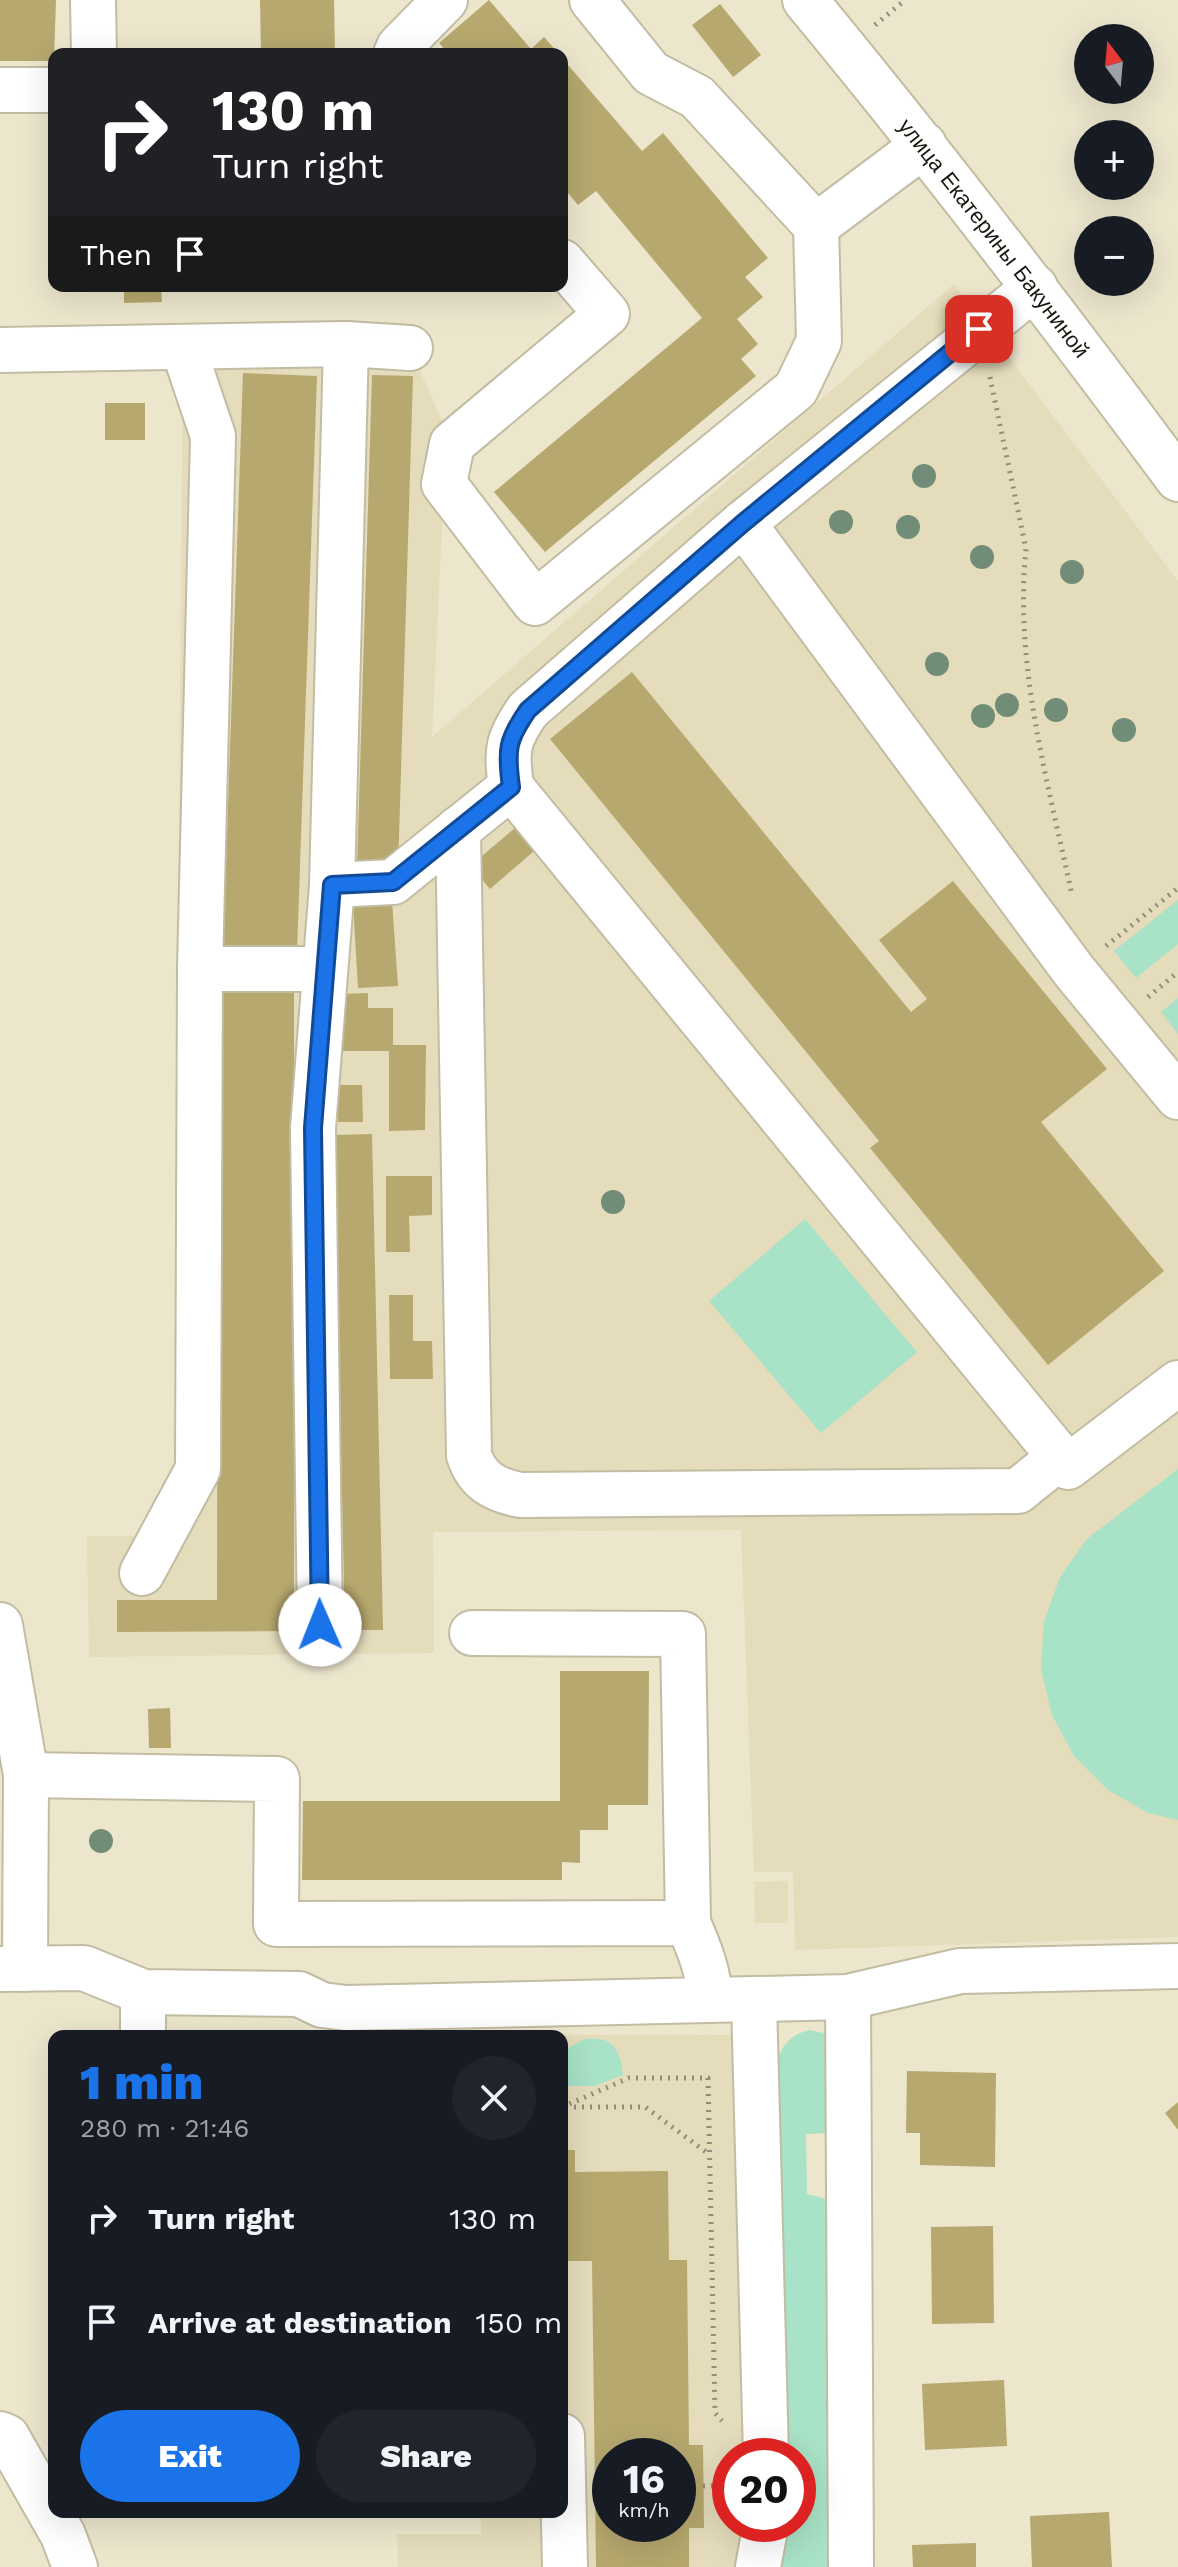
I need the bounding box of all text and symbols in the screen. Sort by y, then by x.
north arrow [1074,24,1154,104]
map controls [1074,24,1154,296]
text: 130 m [212,78,374,144]
icon: right [80,80,184,184]
street label: улица Екатерины Бакуниной [894,113,1095,362]
button: + [1074,120,1154,200]
text: Turn right [212,145,383,187]
button: − [1074,216,1154,296]
icon: arrive [168,232,212,276]
text: Then [80,237,152,272]
pin [945,295,1013,363]
icon: arrive [957,307,1001,351]
position arrow [278,1583,362,1667]
text: 1 min [80,2054,203,2111]
button: close [452,2056,536,2140]
text: 280 m · 21:46 [80,2113,249,2143]
icon: right [80,2196,124,2240]
text: Turn right [148,2201,294,2236]
text: 130 m [449,2201,536,2236]
icon: arrive [80,2300,124,2344]
text: Arrive at destination [148,2305,452,2340]
text: 150 m [476,2305,562,2340]
button: Exit [80,2410,300,2502]
button: Share [316,2410,536,2502]
speed limit sign: 20 [712,2438,816,2542]
text: 16 [623,2456,665,2503]
text: km/h [618,2498,670,2522]

